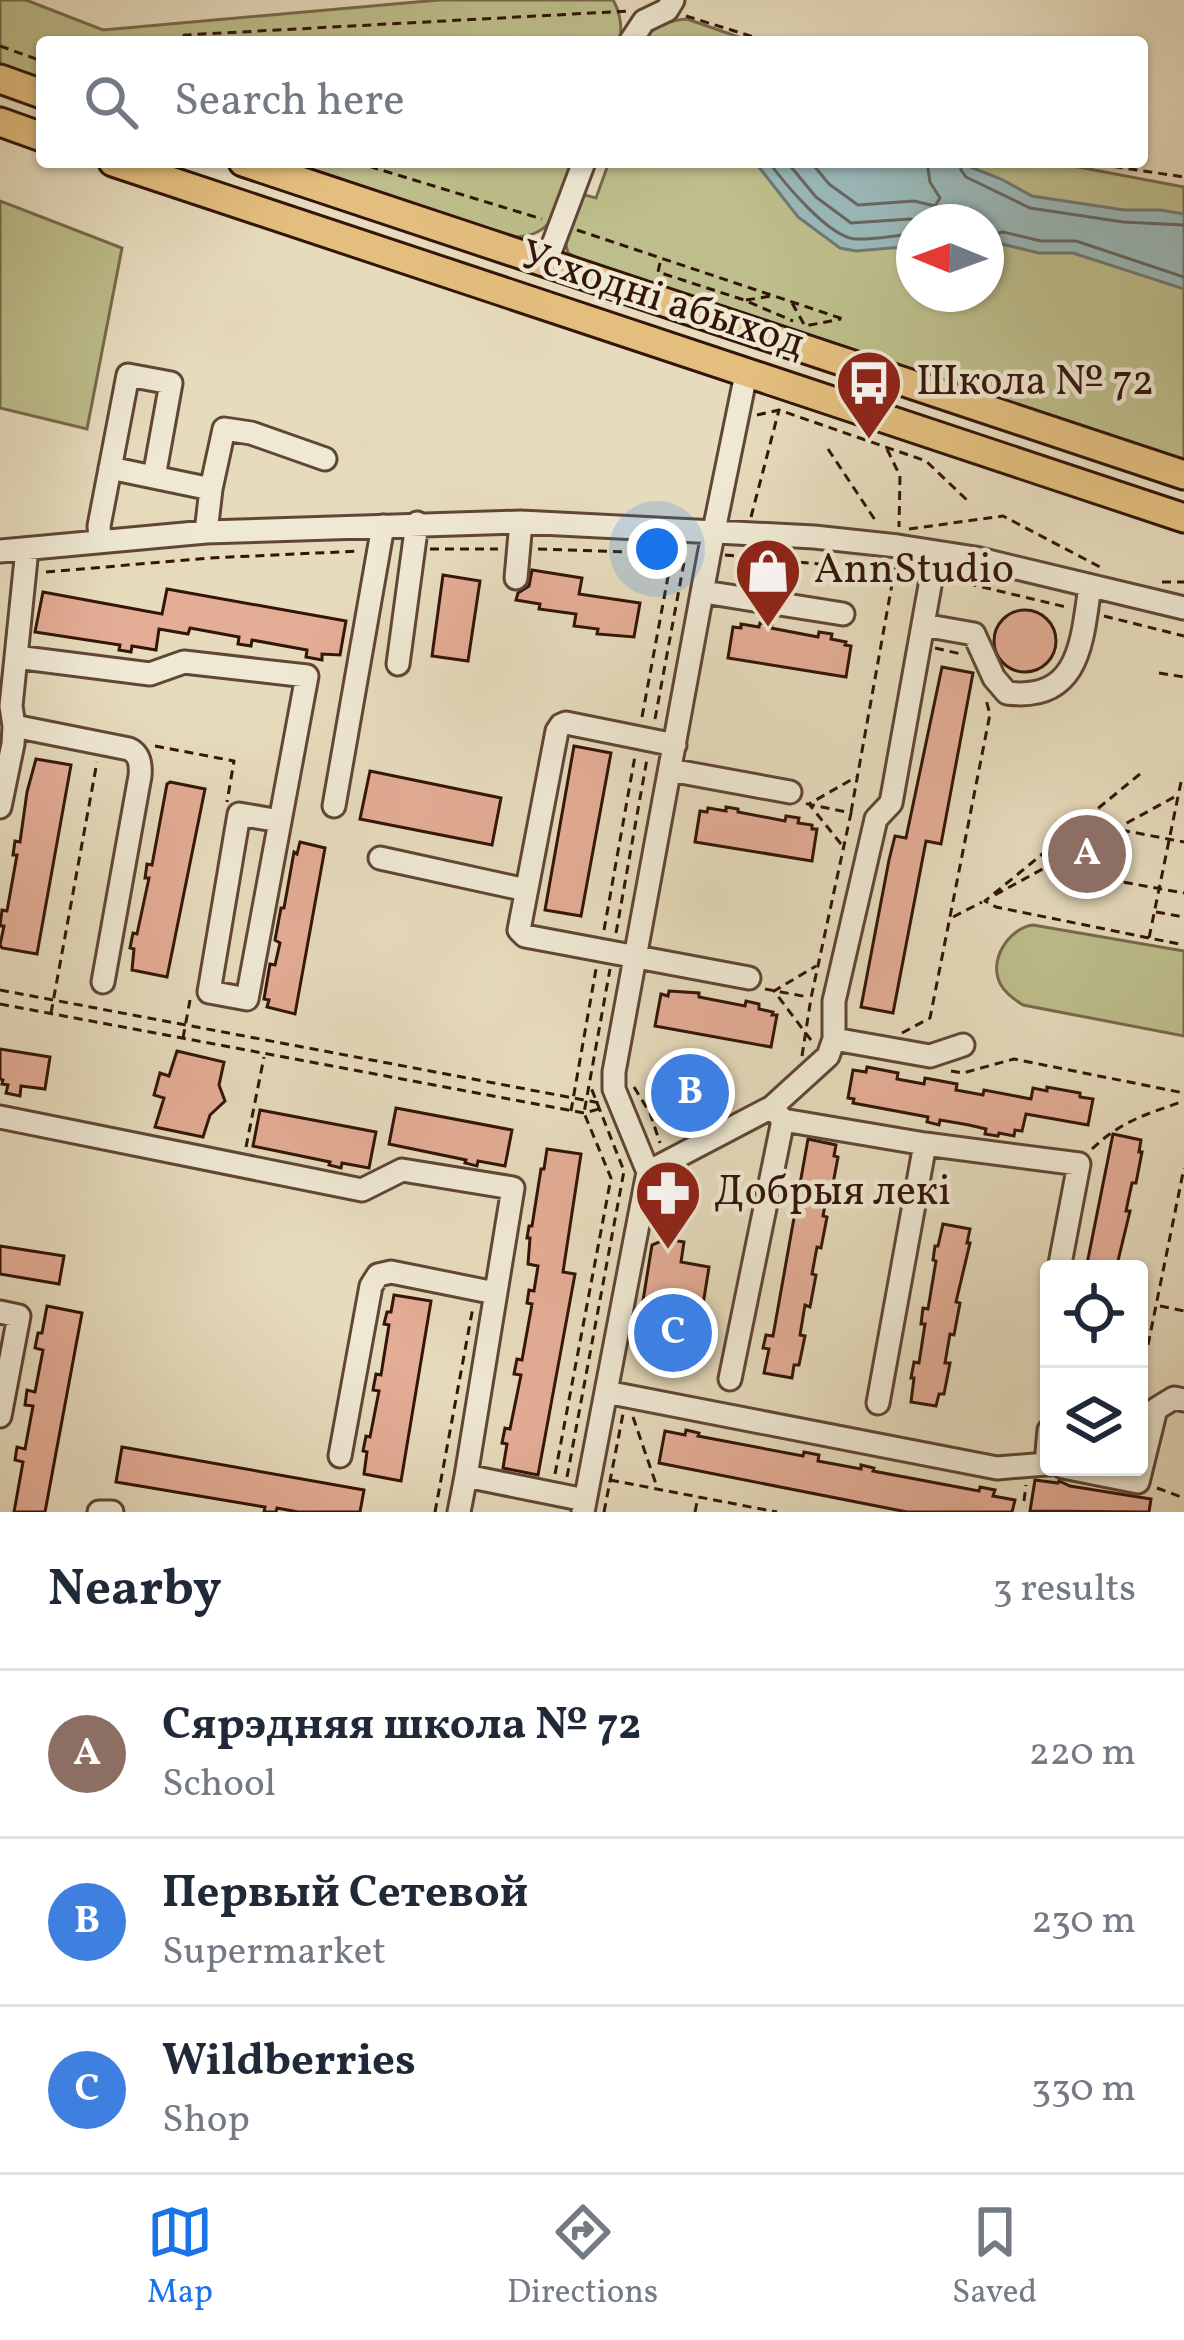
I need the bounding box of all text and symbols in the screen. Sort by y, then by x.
search box [36,36,1148,168]
icon: search [78,69,144,135]
text: Search here [174,71,405,134]
north arrow [896,204,1004,312]
street label: Усходні абыход [512,227,812,375]
bus stop icon: Школа № 72 [834,348,904,442]
place label: Школа № 72 [916,354,1154,413]
your location [627,519,687,579]
shop icon: AnnStudio [733,536,803,630]
place label: AnnStudio [814,542,1014,601]
pin: A [1048,809,1126,899]
pin: B [651,1048,729,1138]
pharmacy icon: Добрыя лекі [633,1158,703,1252]
place label: Добрыя лекі [714,1164,951,1223]
map controls [1040,1260,1148,1476]
button: locate [1040,1260,1148,1368]
pin: C [634,1288,712,1378]
button: layers [1040,1368,1148,1476]
text: Nearby [48,1555,222,1626]
text: 3 results [993,1563,1136,1617]
text: Сярэдняя школа № 72 [162,1695,642,1758]
text: A [73,1727,101,1781]
text: 220 m [1029,1727,1136,1781]
text: School [162,1758,276,1812]
text: Первый Сетевой [162,1863,528,1926]
text: B [74,1895,100,1949]
text: 230 m [1031,1895,1136,1949]
text: Supermarket [162,1926,386,1980]
text: Wildberries [162,2031,416,2094]
text: C [74,2063,100,2117]
text: 330 m [1031,2063,1136,2117]
text: Shop [162,2094,250,2148]
tab: Map [147,2199,213,2317]
tab: Directions [507,2199,658,2317]
tab: Saved [952,2199,1037,2317]

